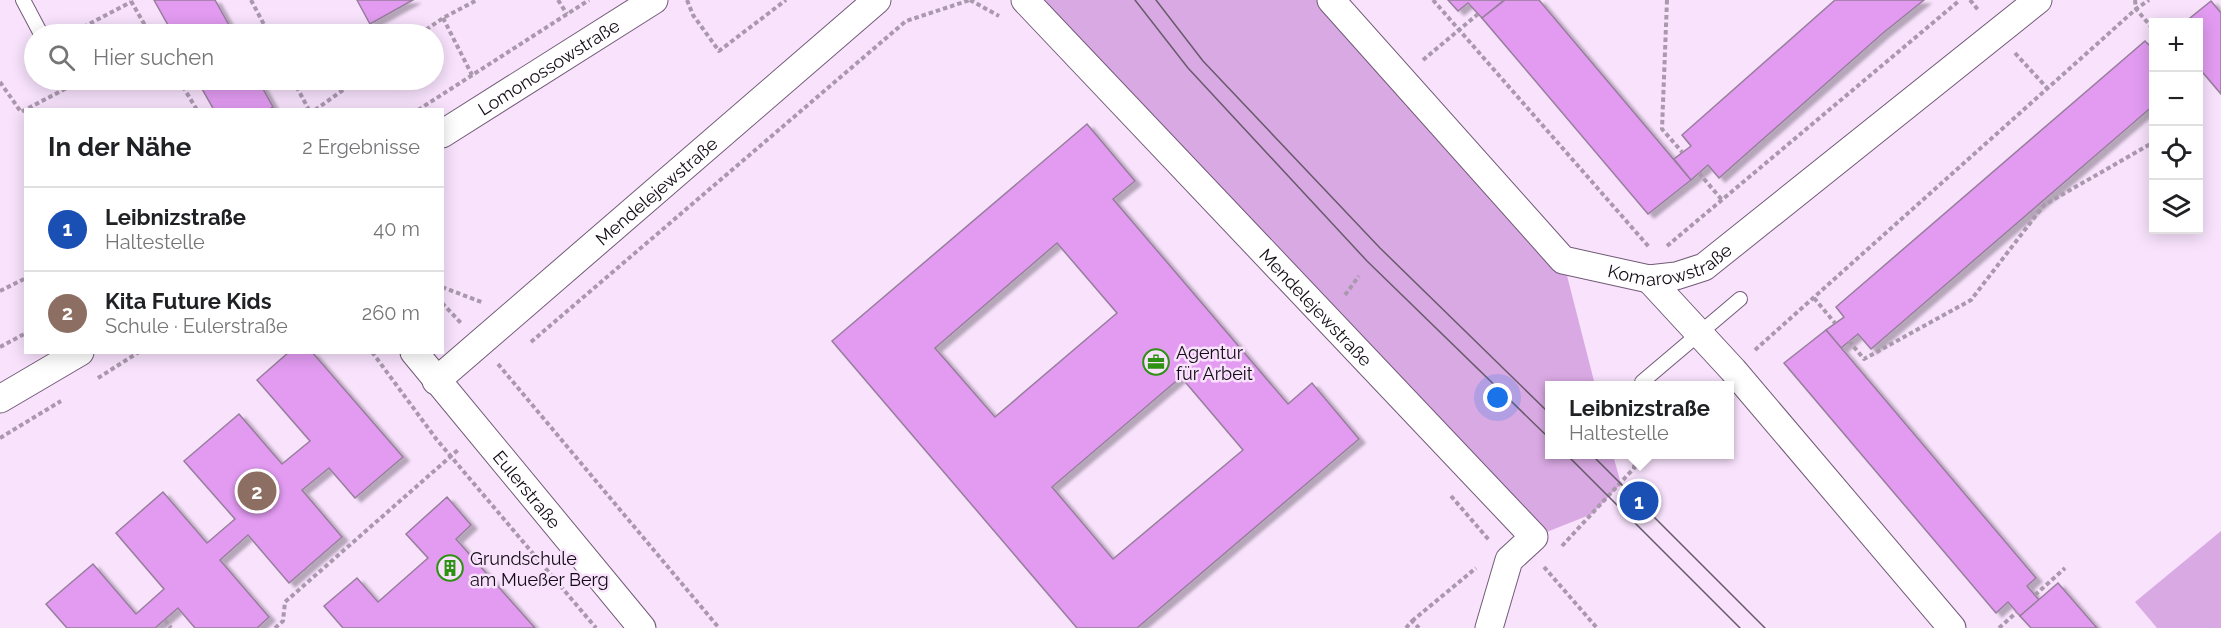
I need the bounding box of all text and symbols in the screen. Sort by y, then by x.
street label: Lomonossowstraße [474,14,623,119]
map controls [2149,18,2203,234]
button: + [2149,18,2203,72]
search box [24,24,444,90]
icon: search [45,41,78,74]
text: Hier suchen [93,44,214,70]
button: − [2149,72,2203,126]
button: locate [2149,126,2203,180]
text: In der Nähe [48,132,191,162]
street label: Mendelejewstraße [591,132,722,249]
text: 2 Ergebnisse [302,135,420,159]
button: layers [2149,180,2203,234]
text: Leibnizstraße [105,204,246,230]
text: 1 [63,217,72,241]
text: 40 m [373,217,420,241]
text: Haltestelle [105,230,205,254]
street label: Komarowstraße [1606,239,1736,290]
street label: Mendelejewstraße [1255,244,1377,370]
text: Kita Future Kids [105,288,272,314]
text: 2 [62,301,73,325]
text: 260 m [362,301,420,325]
text: Schule · Eulerstraße [105,314,288,338]
place label: Agentur für Arbeit [1176,342,1253,384]
office icon: Agentur für Arbeit [1141,347,1171,377]
popup [1545,381,1734,459]
your location [1483,383,1512,412]
text: Leibnizstraße [1569,395,1710,421]
text: Haltestelle [1569,421,1669,445]
street label: Eulerstraße [489,446,566,533]
pin: 2 [238,468,276,514]
pin: 1 [1620,478,1658,524]
place label: Grundschule am Mueßer Berg [470,548,609,590]
building icon: Grundschule am Mueßer Berg [435,553,465,583]

